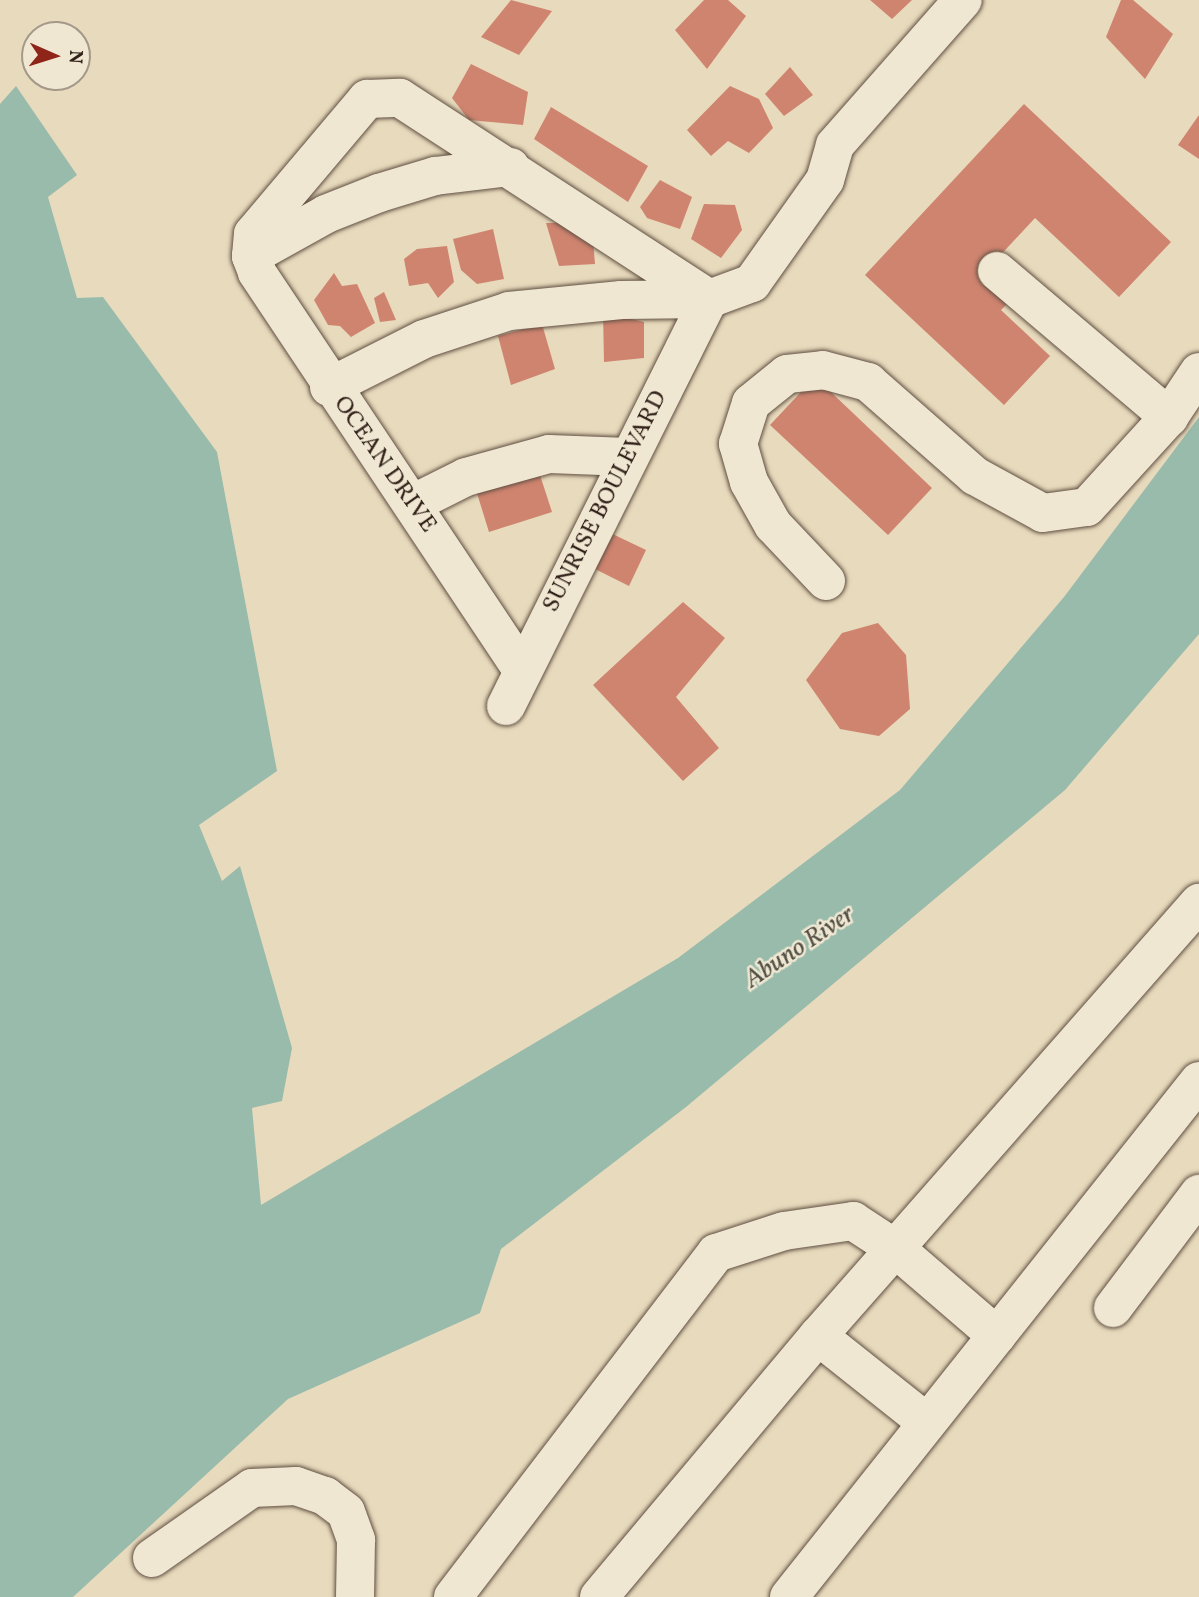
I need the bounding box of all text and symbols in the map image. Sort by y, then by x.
north arrow [21,21,91,91]
text: N [62,49,88,65]
street label: SUNRISE BOULEVARD [538,386,674,618]
street label: OCEAN DRIVE [326,391,442,539]
water label: Abuno River [739,900,861,996]

